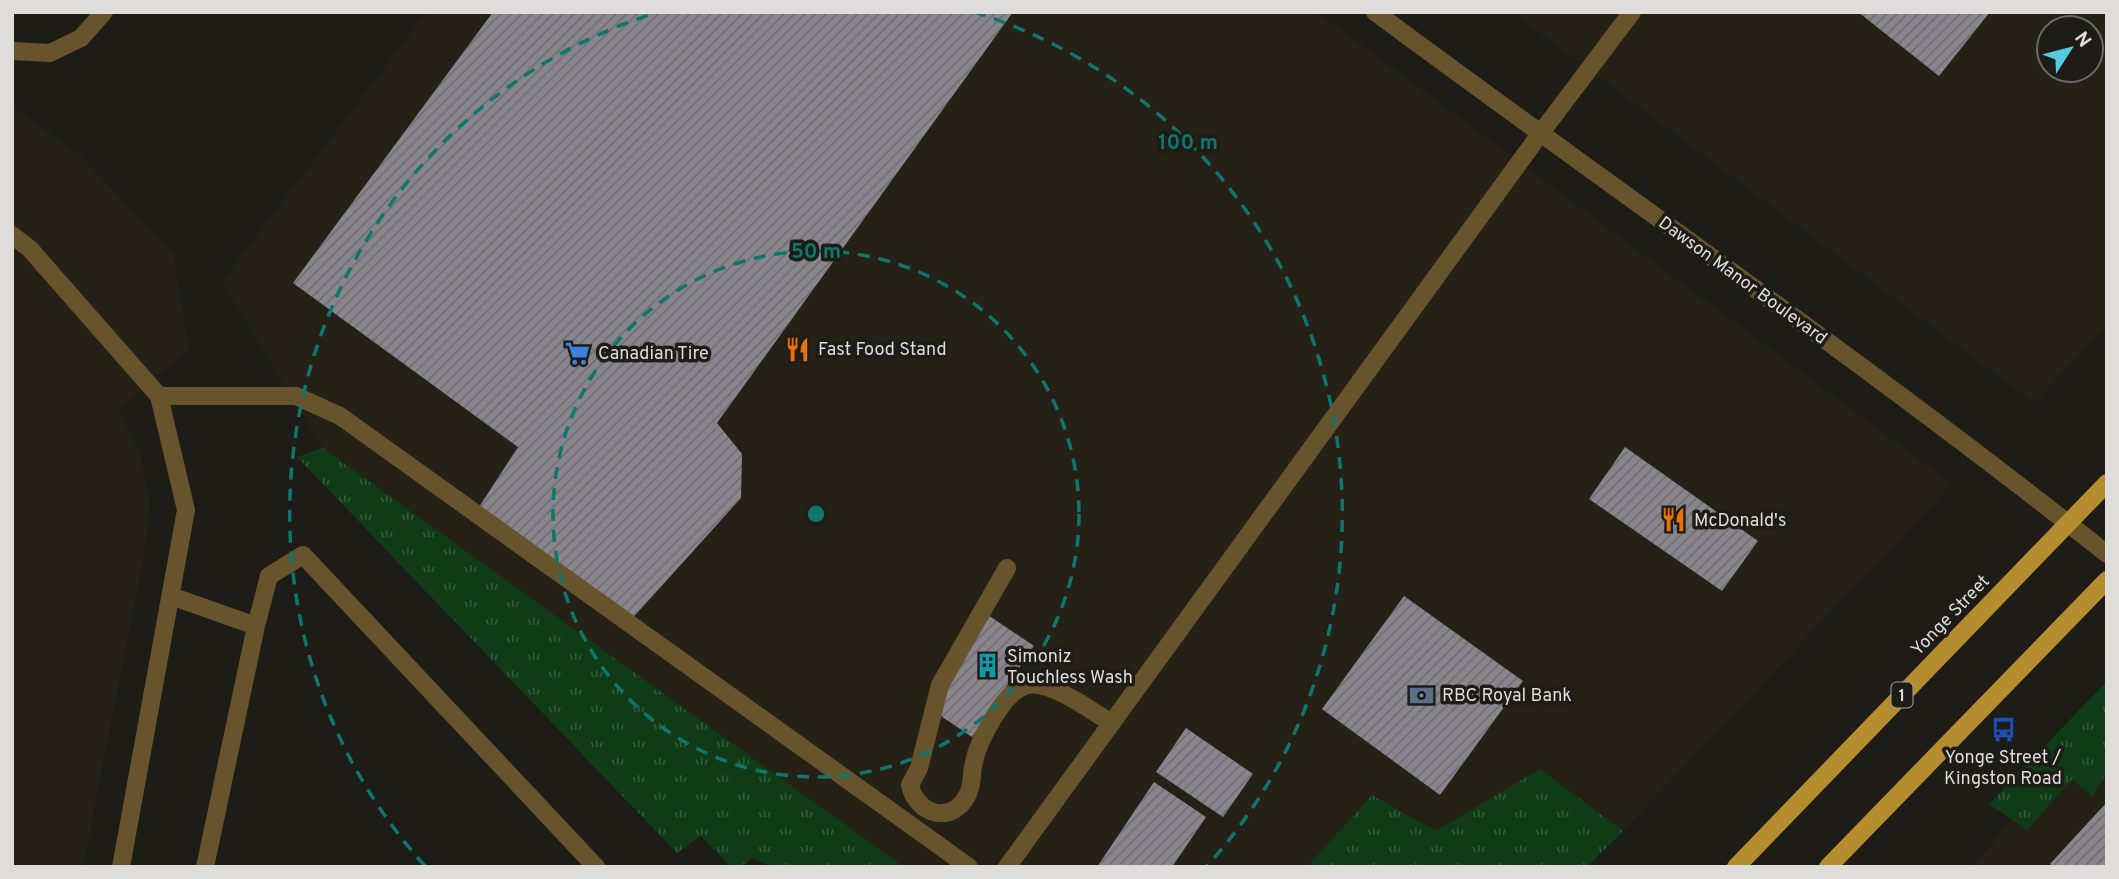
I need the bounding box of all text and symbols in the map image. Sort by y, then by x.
north arrow [2035,14,2105,84]
text: N [2068,28,2096,53]
text: 100 m [1158,130,1218,157]
street label: Dawson Manor Boulevard [1653,212,1831,350]
text: 50 m [791,239,841,266]
restaurant icon: Fast Food Stand [784,335,812,363]
supermarket icon: Canadian Tire [564,339,592,367]
place label: Fast Food Stand [818,339,947,362]
place label: Canadian Tire [598,343,709,366]
centre of rings [804,502,828,526]
restaurant icon: McDonald's [1660,506,1688,534]
place label: McDonald's [1694,510,1786,533]
street label: Yonge Street [1907,571,1995,661]
place label: Simoniz Touchless Wash [1007,646,1133,690]
building icon: Simoniz Touchless Wash [973,652,1001,680]
bank icon: RBC Royal Bank [1408,681,1436,709]
road number: 1 [1892,682,1912,708]
place label: RBC Royal Bank [1442,685,1572,708]
bus stop icon: Yonge Street / Kingston Road [1989,716,2017,744]
place label: Yonge Street / Kingston Road [1944,747,2062,791]

